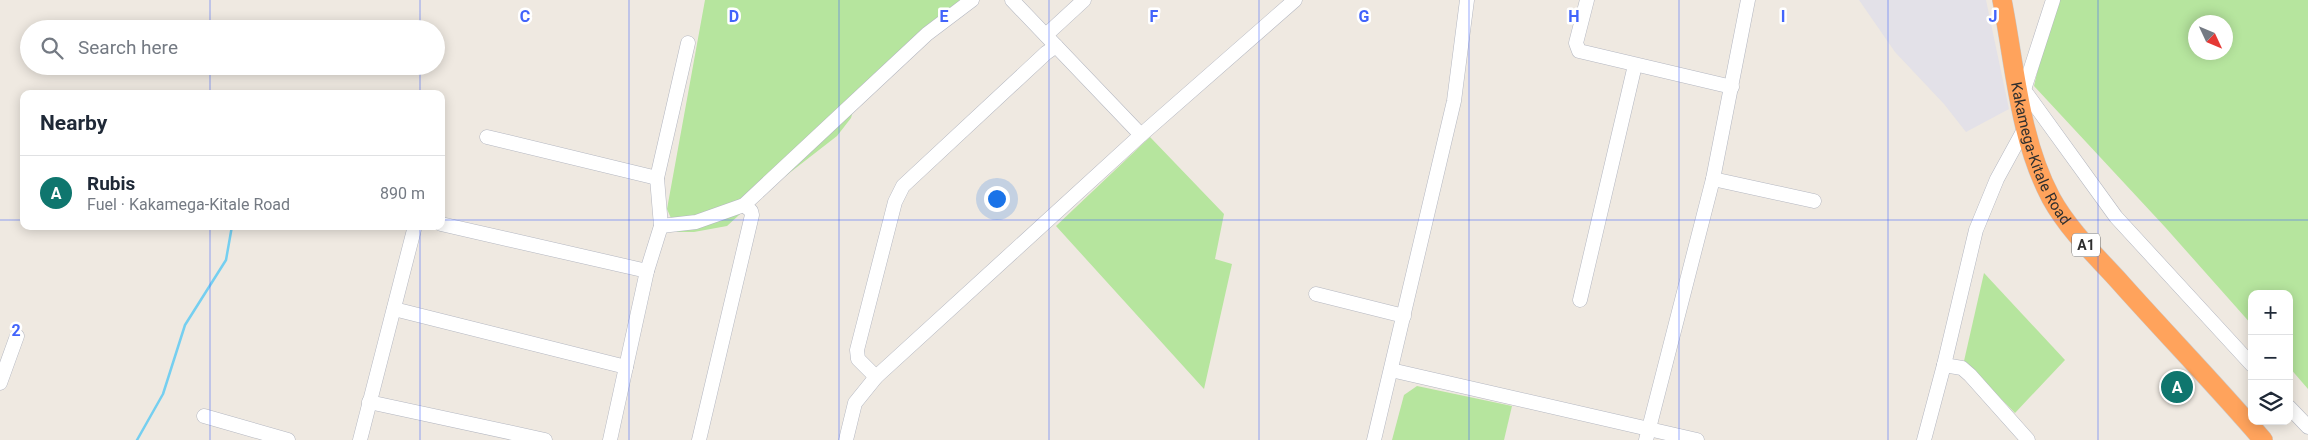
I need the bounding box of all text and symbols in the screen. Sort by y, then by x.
text: C [520,7,530,26]
text: D [729,7,739,26]
text: E [940,7,949,26]
text: F [1150,7,1159,26]
text: G [1359,7,1370,26]
text: H [1568,7,1580,26]
text: I [1781,7,1785,26]
text: J [1989,7,1997,26]
north arrow [2188,15,2233,60]
search box [20,20,445,75]
icon: search [38,34,66,62]
text: Search here [78,36,178,59]
street label: Kakamega-Kitale Road [2007,81,2075,228]
text: Nearby [40,111,107,135]
text: Rubis [87,172,135,195]
text: A [51,184,61,203]
text: 890 m [380,184,425,203]
your location [984,186,1010,212]
text: Fuel · Kakamega-Kitale Road [87,195,290,214]
road number: A1 [2072,234,2100,256]
map controls [2248,290,2293,425]
button: + [2248,290,2293,335]
text: 2 [11,321,21,340]
button: − [2248,335,2293,380]
pin: A [2161,368,2193,406]
button: layers [2248,380,2293,425]

